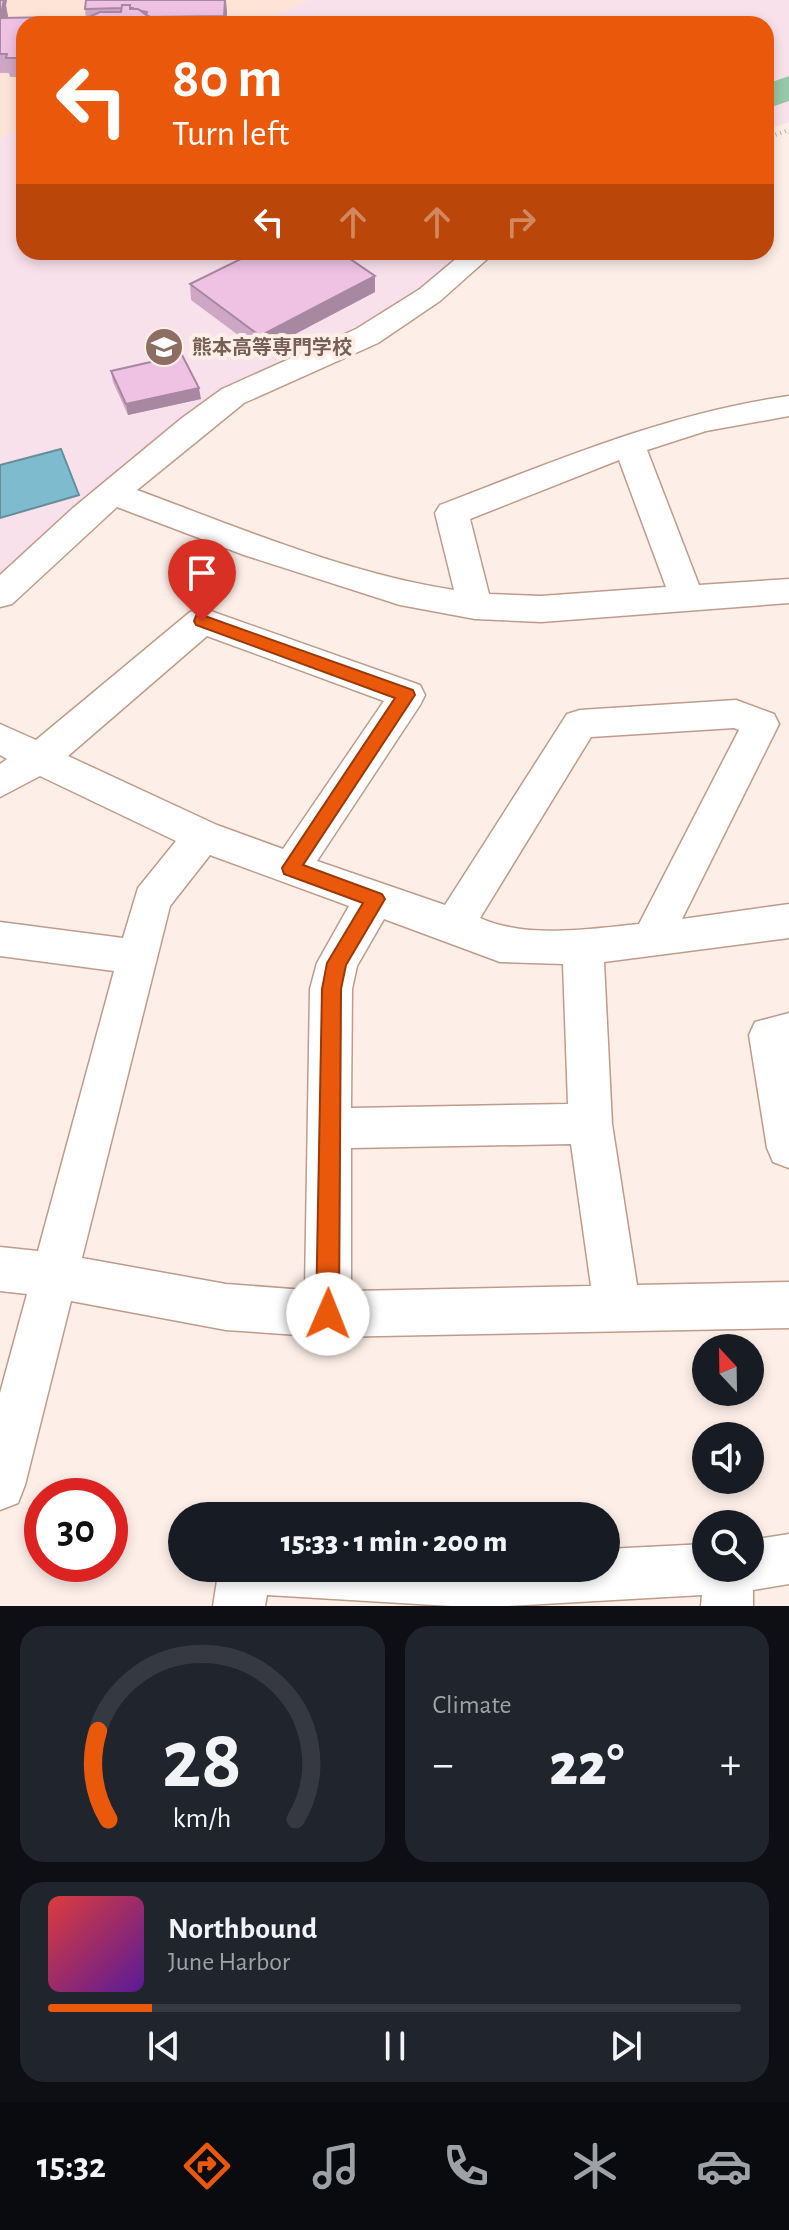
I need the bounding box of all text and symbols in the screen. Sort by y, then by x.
icon: left [40,48,144,152]
text: 80 m [172,51,282,107]
text: Turn left [172,116,289,152]
icon: left [247,200,291,244]
icon: ahead [331,200,375,244]
icon: ahead [415,200,459,244]
icon: right [499,200,543,244]
school or university icon: 熊本高等専門学校 [143,326,185,368]
place label: 熊本高等専門学校 [192,336,352,358]
pin [168,539,236,621]
icon: arrive [180,551,224,595]
position arrow [286,1272,370,1356]
north arrow [692,1334,764,1406]
map controls [692,1334,764,1582]
button: sound [692,1422,764,1494]
speed limit sign: 30 [24,1478,128,1582]
button: search [692,1510,764,1582]
text: 15:33 · 1 min · 200 m [281,1527,507,1557]
text: Climate [433,1692,511,1718]
text: 28 [162,1719,242,1803]
text: 22° [549,1736,624,1796]
text: − [433,1743,454,1787]
text: + [720,1743,741,1787]
text: km/h [173,1804,232,1833]
text: Northbound [168,1914,317,1944]
text: June Harbor [168,1949,290,1975]
icon: previous [142,2024,186,2068]
icon: pause [373,2024,417,2068]
icon: next [604,2024,648,2068]
icon: directions [179,2138,235,2194]
icon: music [308,2138,364,2194]
icon: phone [438,2138,494,2194]
icon: climate [567,2138,623,2194]
icon: car [696,2138,752,2194]
text: 15:32 [37,2148,106,2184]

